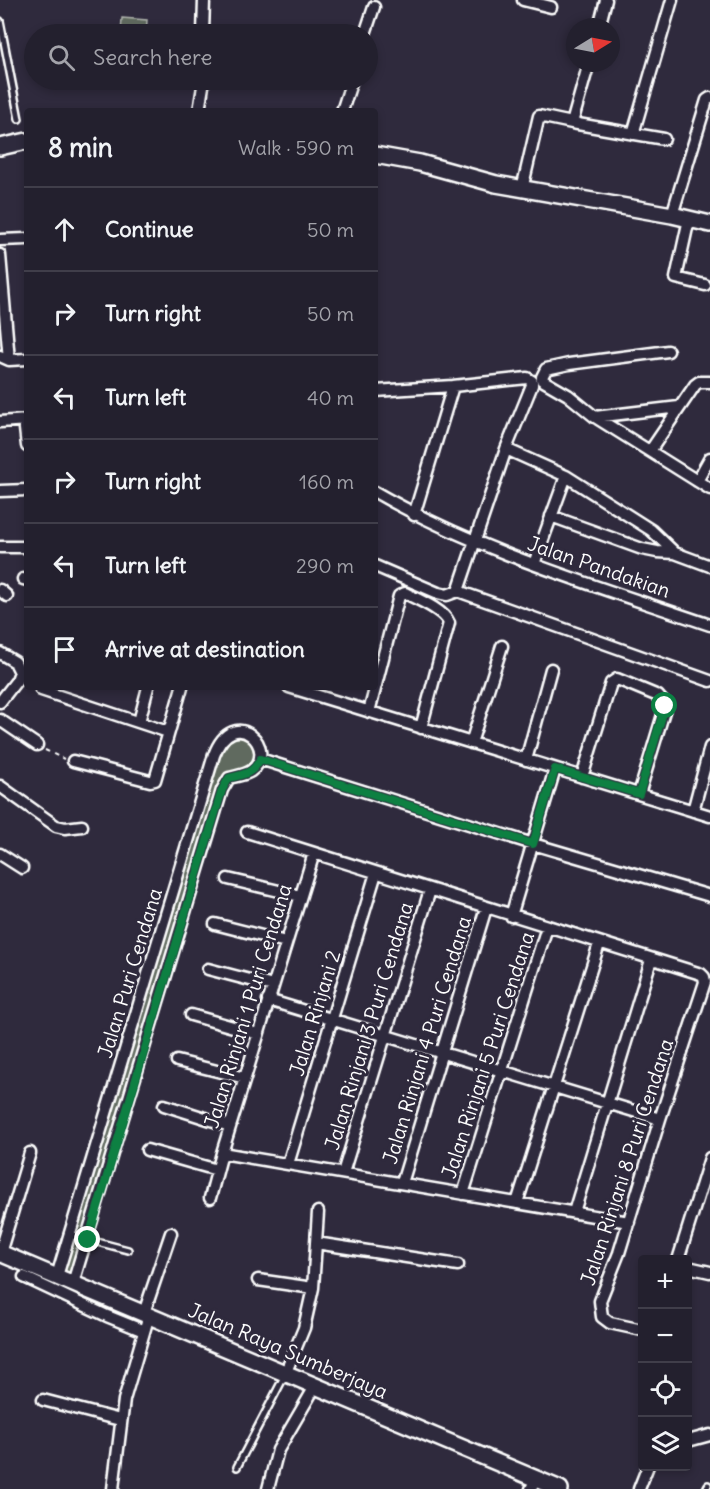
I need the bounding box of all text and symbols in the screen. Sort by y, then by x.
north arrow [566,18,620,72]
search box [24,24,378,90]
icon: search [45,41,78,74]
text: Search here [93,43,212,71]
text: 8 min [48,131,113,164]
text: Walk · 590 m [238,135,354,160]
icon: ahead [48,213,81,246]
text: Continue [105,215,194,243]
text: 50 m [307,217,354,242]
icon: right [48,297,81,330]
text: Turn right [105,299,201,327]
text: 50 m [307,301,354,326]
icon: left [48,381,81,414]
text: Turn left [105,383,186,411]
text: 40 m [307,385,354,410]
icon: right [48,465,81,498]
text: Turn right [105,467,201,495]
text: 160 m [299,469,354,494]
street label: Jalan Pandakian [525,530,674,603]
icon: left [48,549,81,582]
text: Turn left [105,551,186,579]
text: 290 m [296,553,354,578]
icon: arrive [48,633,81,666]
text: Arrive at destination [105,635,305,663]
route start [651,692,677,718]
street label: Jalan Rinjani 1 Puri Cendana [198,881,297,1131]
street label: Jalan Puri Cendana [92,885,167,1061]
street label: Jalan Rinjani 3 Puri Cendana [319,899,418,1153]
street label: Jalan Rinjani 4 Puri Cendana [377,913,476,1167]
street label: Jalan Rinjani 5 Puri Cendana [436,928,539,1181]
street label: Jalan Rinjani 2 [284,947,346,1079]
street label: Jalan Rinjani 8 Puri Cendana [575,1035,678,1288]
route end [74,1226,100,1252]
map controls [638,1255,692,1471]
button: + [638,1255,692,1309]
street label: Jalan Raya Sumberjaya [185,1297,392,1404]
button: − [638,1309,692,1363]
button: locate [638,1363,692,1417]
button: layers [638,1417,692,1471]

